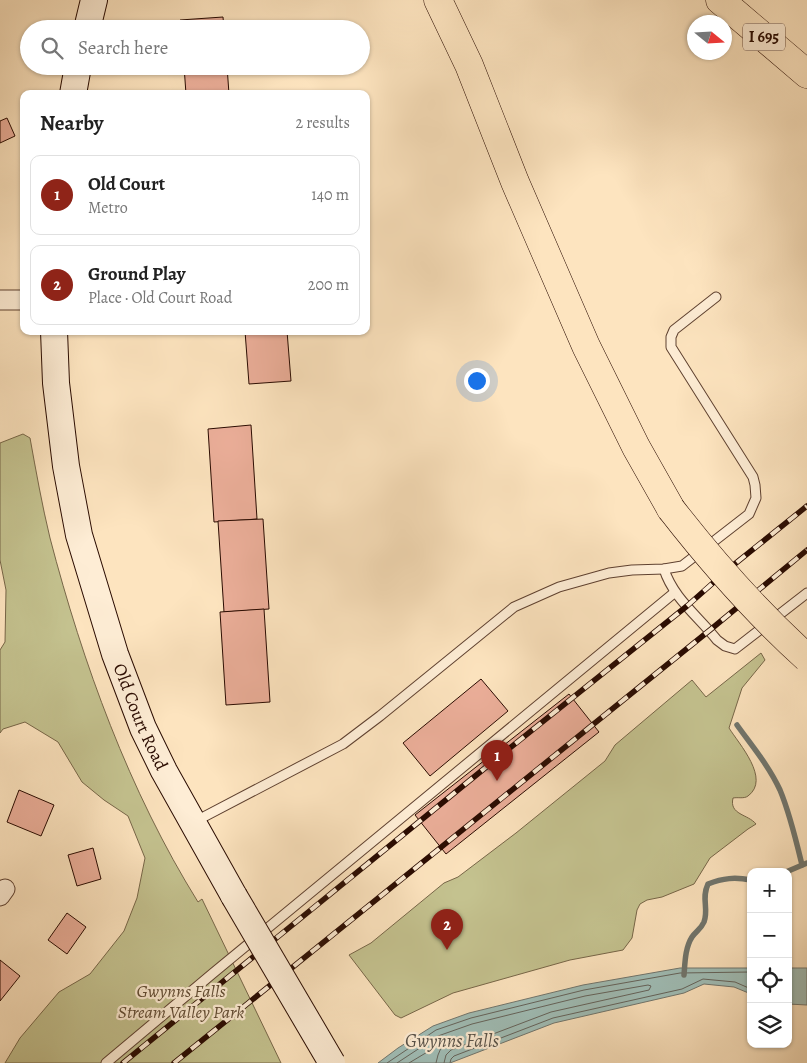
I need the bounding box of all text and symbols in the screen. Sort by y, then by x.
north arrow [687,15,732,60]
search box [20,20,370,75]
road number: I 695 [743,24,785,51]
icon: search [38,34,66,62]
text: Search here [78,35,168,61]
text: Nearby [40,109,103,137]
text: 2 results [295,112,350,134]
text: Old Court [88,171,165,197]
text: 1 [54,184,60,206]
text: 140 m [311,184,349,206]
text: Metro [88,197,128,219]
text: Ground Play [88,261,186,287]
text: 2 [53,274,61,296]
text: 200 m [308,274,349,296]
text: Place · Old Court Road [88,287,232,309]
your location [464,368,490,394]
street label: Old Court Road [108,660,174,774]
pin: 1 [481,740,513,781]
map controls [747,868,792,1048]
button: + [747,868,792,913]
pin: 2 [431,909,463,950]
button: − [747,913,792,958]
button: locate [747,958,792,1003]
park label: Gwynns Falls Stream Valley Park [118,979,244,1024]
button: layers [747,1003,792,1048]
water label: Gwynns Falls [405,1028,500,1054]

